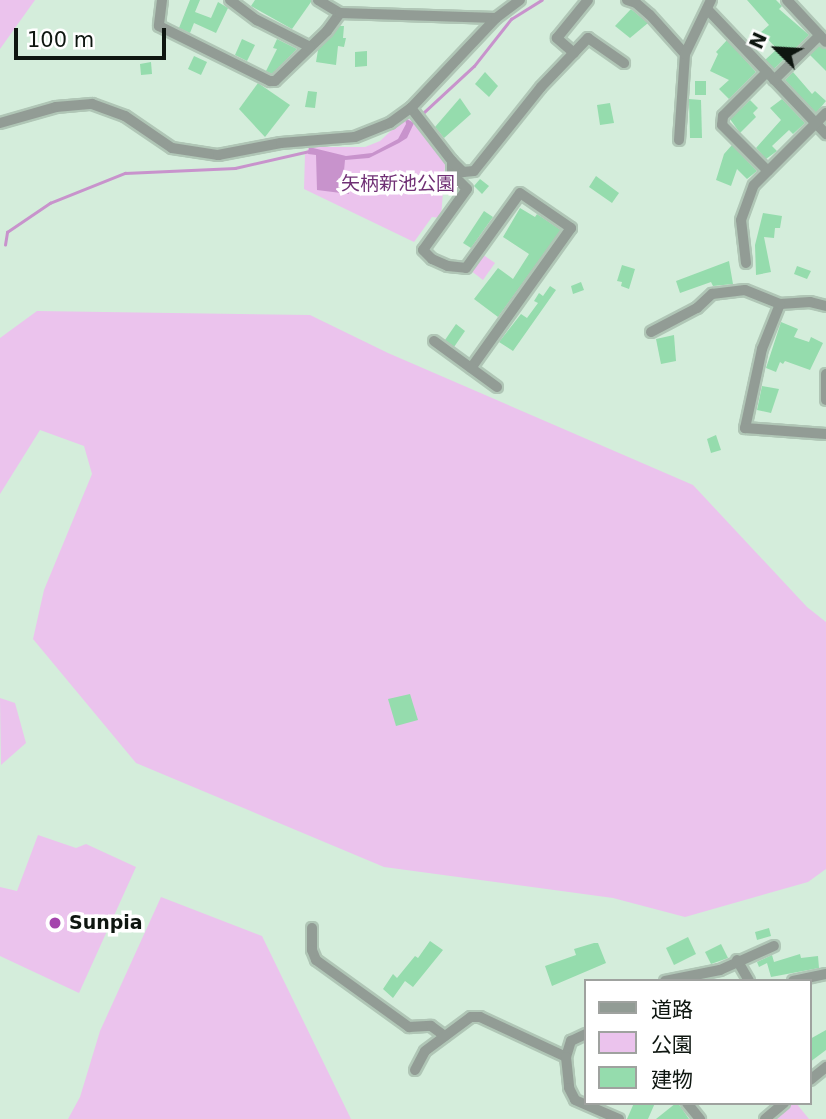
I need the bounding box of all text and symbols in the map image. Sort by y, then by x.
scale bar [18,14,170,58]
north arrow [742,14,812,84]
text: 100 m [27,28,94,52]
text: N [745,29,771,52]
park label: 矢柄新池公園 [341,173,455,195]
place label: Sunpia [69,912,143,934]
marker: Sunpia [47,915,63,931]
legend [584,979,812,1105]
text: 道路 [651,998,693,1022]
text: 公園 [651,1033,693,1057]
text: 建物 [651,1068,693,1092]

